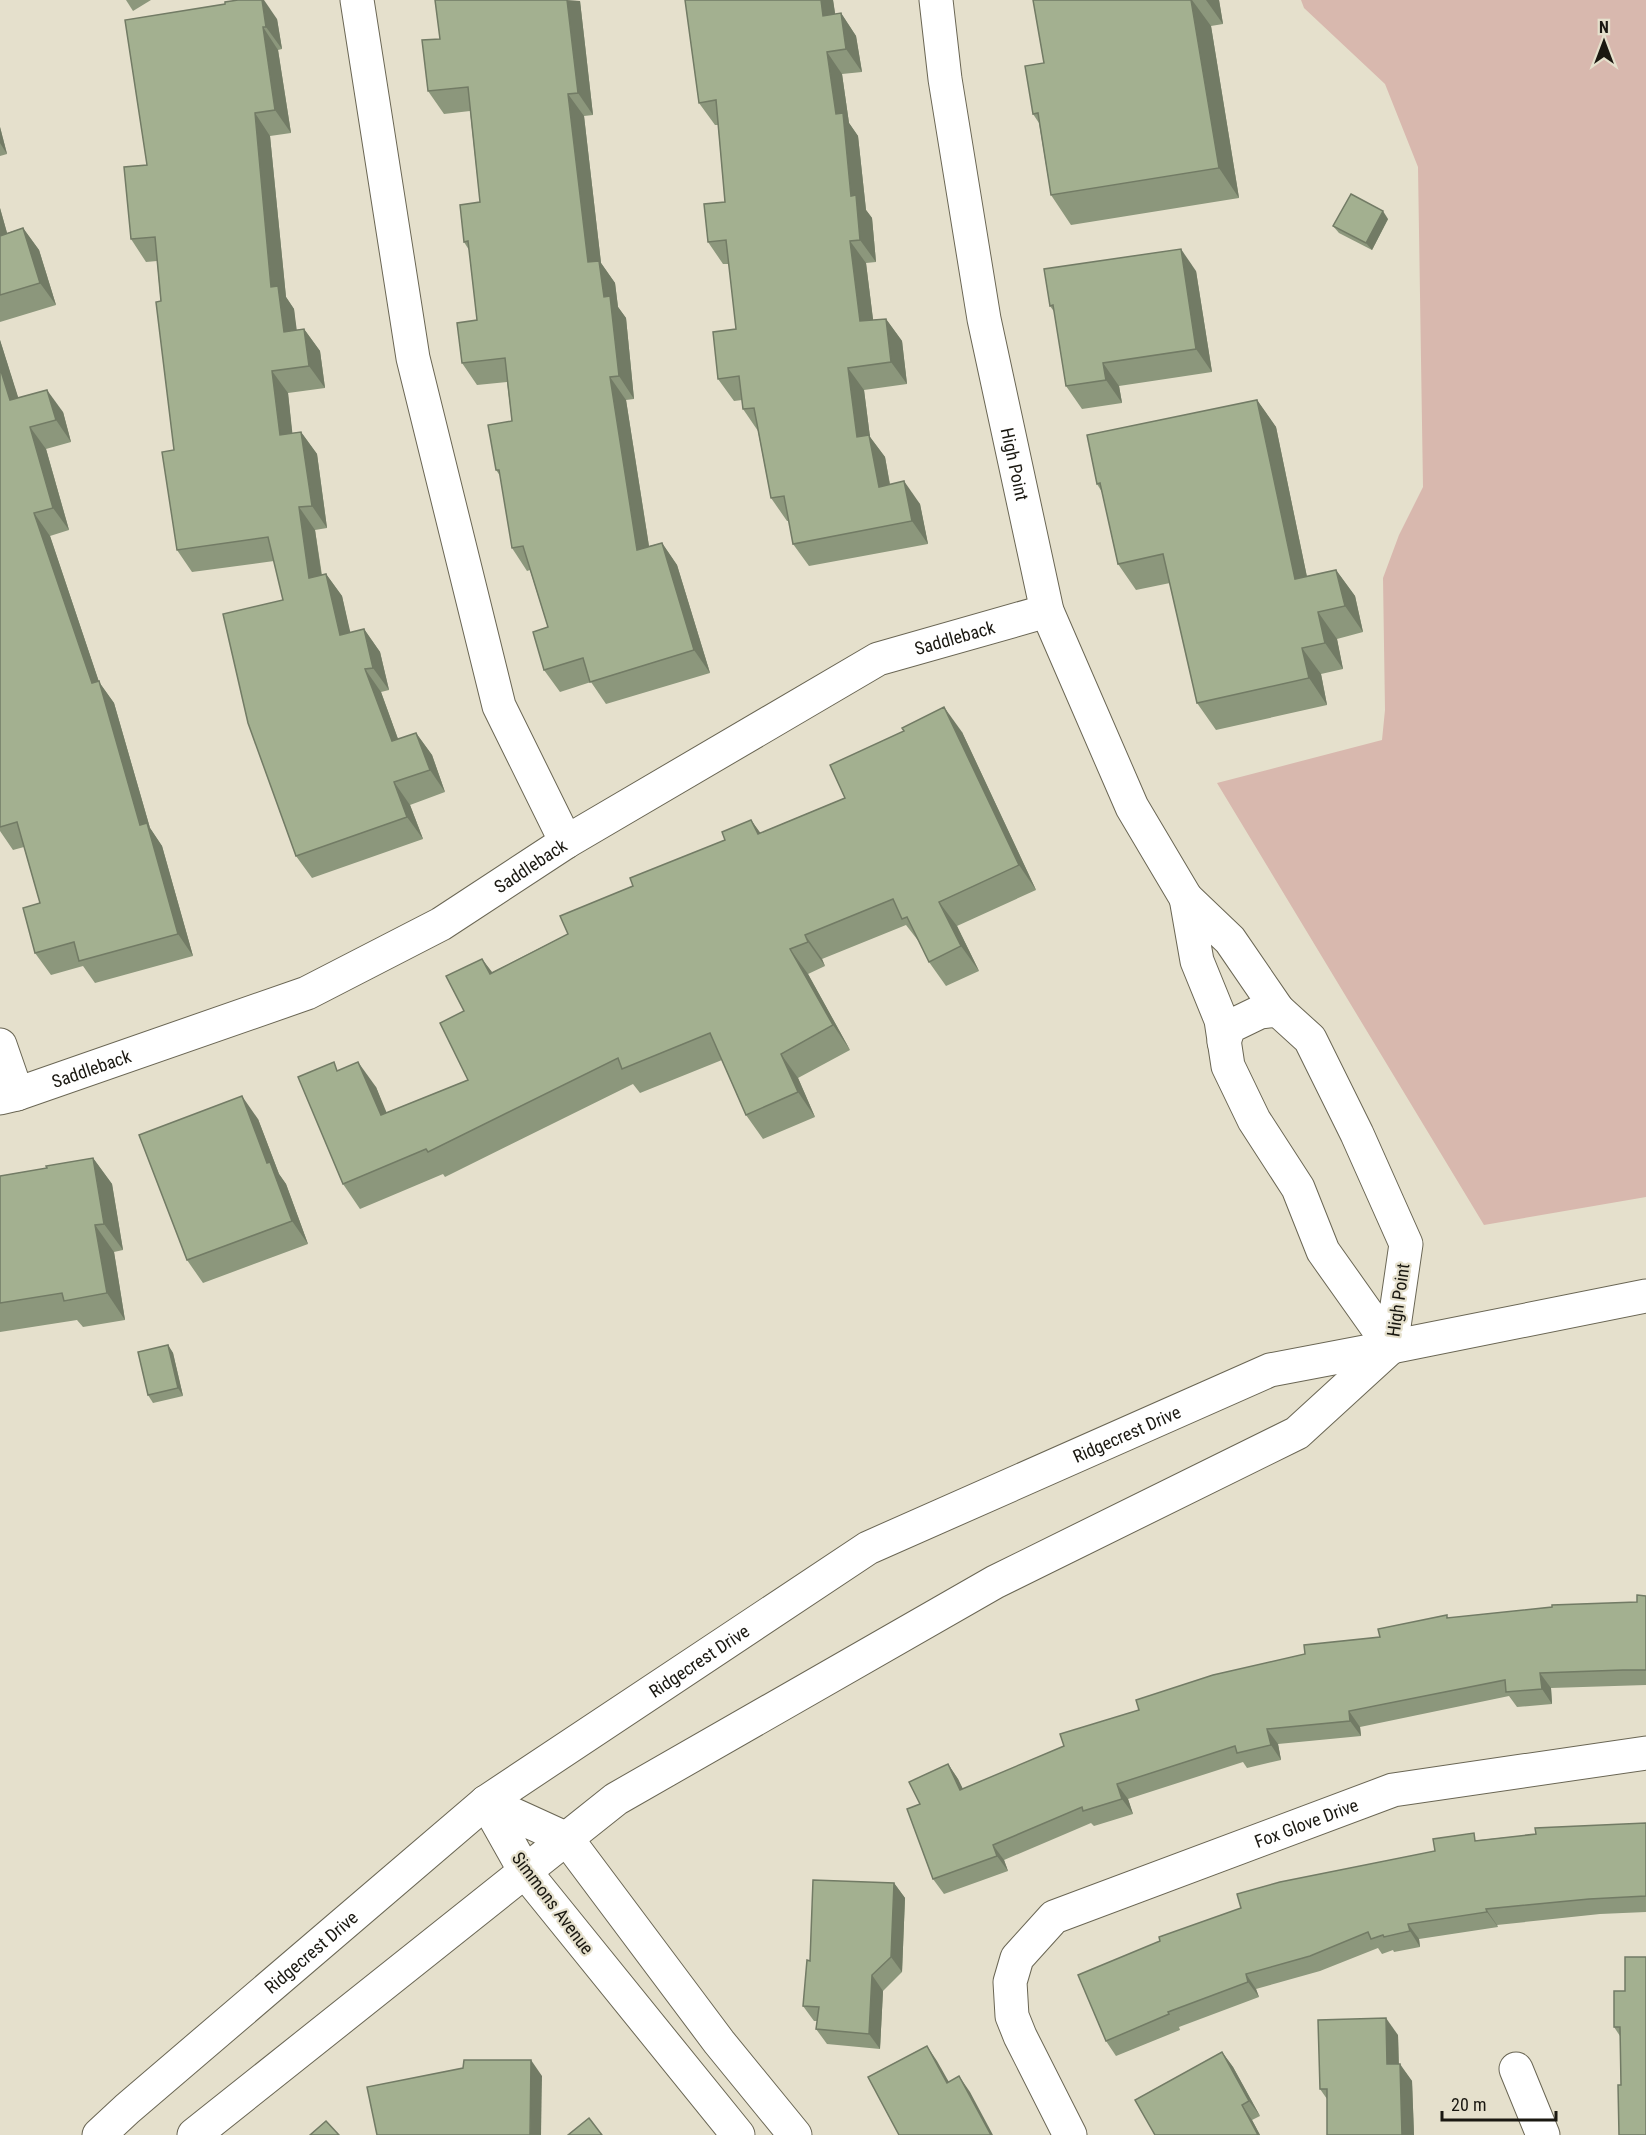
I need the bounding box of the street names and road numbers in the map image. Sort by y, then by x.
street label: High Point [997,426,1033,502]
street label: Saddleback [912,616,997,659]
street label: Saddleback [490,834,570,897]
street label: Saddleback [49,1045,134,1092]
street label: High Point [1382,1262,1414,1338]
street label: Ridgecrest Drive [1069,1401,1184,1467]
street label: Ridgecrest Drive [645,1620,753,1701]
street label: Fox Glove Drive [1251,1794,1361,1852]
street label: Simmons Avenue [508,1848,598,1958]
street label: Ridgecrest Drive [260,1906,362,1997]

